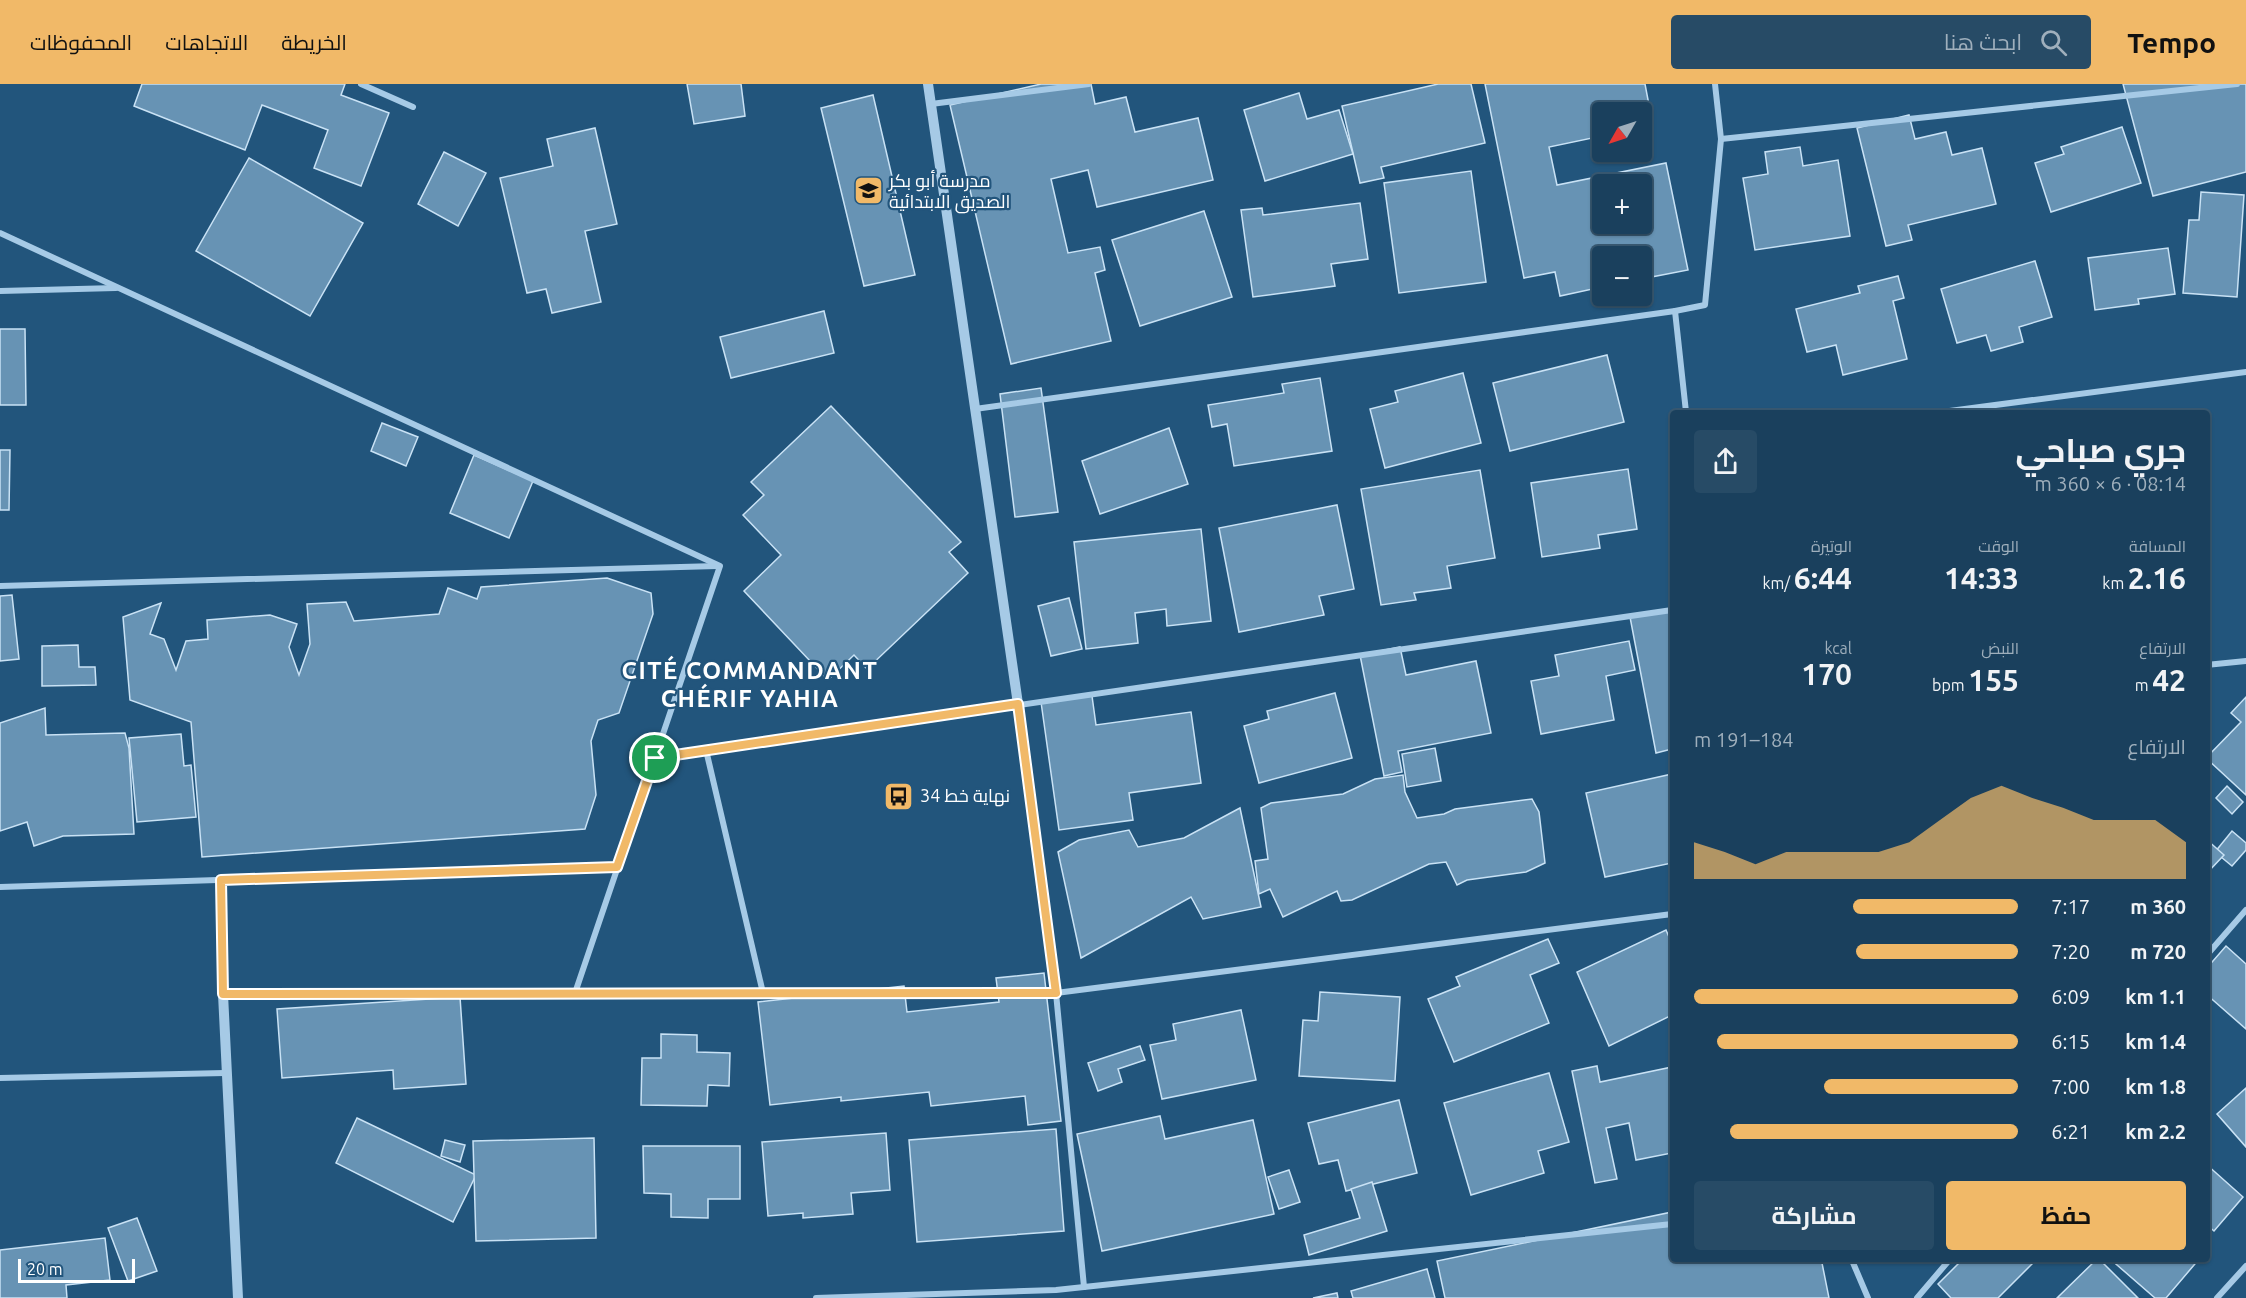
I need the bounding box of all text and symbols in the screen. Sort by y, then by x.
search box [1671,15,2091,69]
icon: search [2037,26,2070,59]
text: Tempo [2127,27,2216,58]
text: ابحث هنا [1944,29,2022,54]
text: المحفوظات [30,30,132,54]
text: الاتجاهات [165,30,248,54]
text: الخريطة [281,30,347,54]
north arrow [1592,102,1652,162]
map controls [1592,102,1652,306]
place label: مدرسة أبو بكر الصديق الابتدائية [888,170,1010,214]
button: + [1592,174,1652,234]
school or university icon: مدرسة أبو بكر الصديق الابتدائية [852,175,884,207]
button: − [1592,246,1652,306]
button: share [1694,430,1757,493]
text: جري صباحي [2016,431,2186,468]
text: 08:14 · 6 × 360 m [2034,472,2186,495]
text: الوتيرة [1811,537,1852,555]
text: الوقت [1978,537,2019,555]
text: المسافة [2129,537,2186,555]
text: 6:44 [1794,561,1852,595]
text: 14:33 [1944,561,2019,595]
text: 2.16 [2128,561,2186,595]
text: /km [1762,574,1794,592]
text: km [2102,574,2128,592]
text: kcal [1824,639,1852,657]
text: النبض [1981,639,2019,657]
text: الارتفاع [2139,639,2186,657]
district label: CITÉ COMMANDANT CHÉRIF YAHIA [622,655,878,712]
text: 170 [1801,657,1852,691]
text: 155 [1968,663,2019,697]
text: 42 [2152,663,2186,697]
text: bpm [1932,676,1968,694]
text: m [2135,676,2152,694]
text: 184–191 m [1694,728,1793,751]
pin [629,732,680,783]
text: الارتفاع [2127,735,2186,758]
icon: arrive [638,741,671,774]
bus stop icon: نهاية خط 34 [883,780,915,812]
place label: نهاية خط 34 [920,785,1010,807]
text: 7:17 [2051,895,2090,918]
text: 360 m [2130,895,2186,918]
text: 7:20 [2051,940,2090,963]
text: 720 m [2130,940,2186,963]
text: 6:09 [2051,985,2090,1008]
text: 1.1 km [2125,985,2186,1008]
text: 6:15 [2051,1030,2090,1053]
text: 1.4 km [2125,1030,2186,1053]
text: 7:00 [2051,1075,2090,1098]
text: 1.8 km [2125,1075,2186,1098]
text: 6:21 [2051,1120,2090,1143]
text: 2.2 km [2125,1120,2186,1143]
button: مشاركة [1694,1181,1934,1250]
button: حفظ [1946,1181,2186,1250]
scale bar [18,1256,135,1284]
text: 20 m [27,1260,63,1278]

